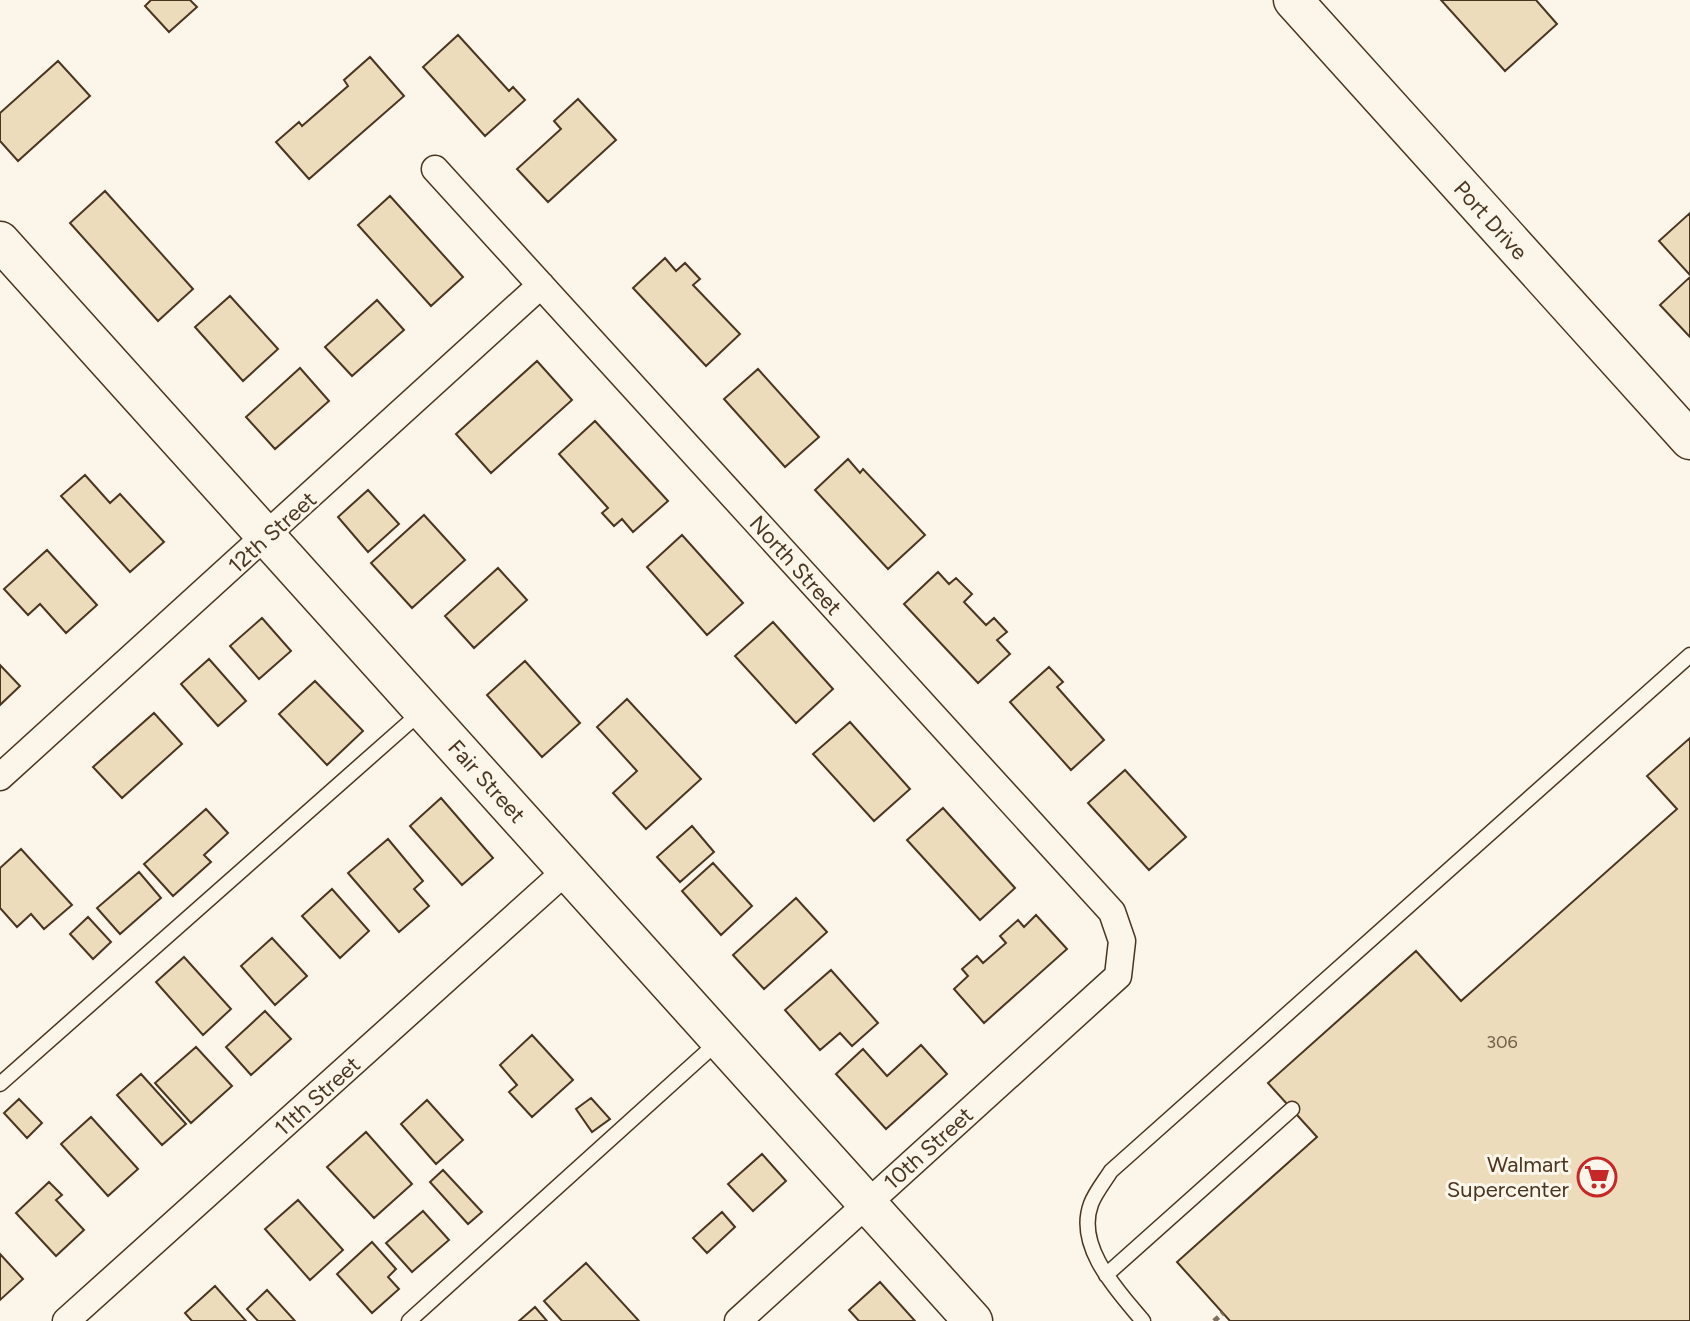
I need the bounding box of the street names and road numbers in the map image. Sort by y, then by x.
street label: Port Drive [1448,175,1533,266]
street label: 12th Street [223,486,322,579]
street label: North Street [744,510,847,621]
street label: Fair Street [442,734,531,829]
street label: 11th Street [269,1051,366,1142]
street label: 10th Street [878,1101,979,1195]

